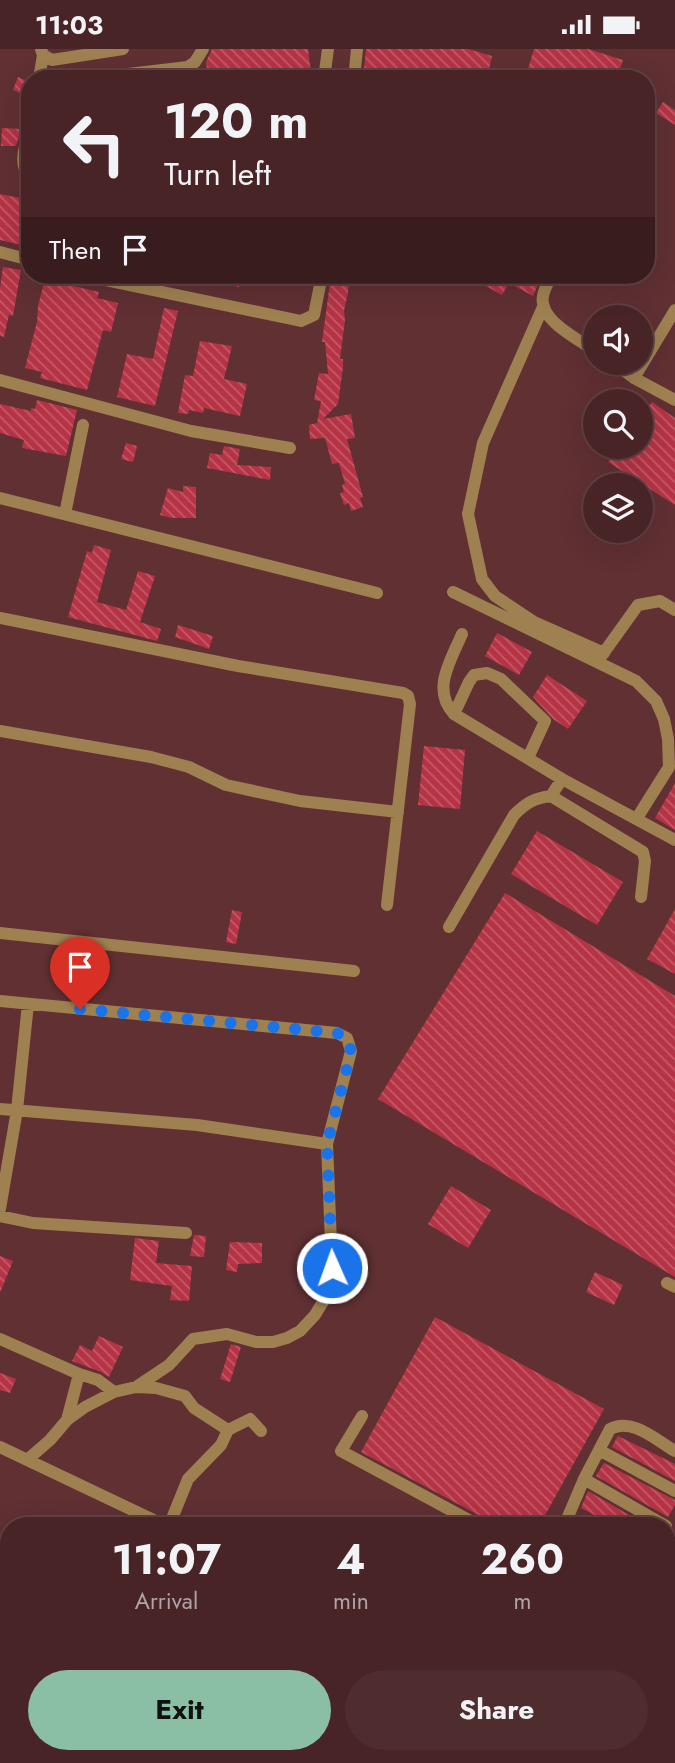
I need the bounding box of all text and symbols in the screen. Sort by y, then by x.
text: 11:03 [35,6,103,44]
text: 120 m [164,86,308,156]
icon: left [49,98,140,189]
text: Turn left [164,151,271,197]
text: Then [49,231,102,269]
icon: arrive [116,231,154,269]
map controls [583,305,653,543]
button: sound [583,305,653,375]
button: search [583,389,653,459]
button: layers [583,473,653,543]
pin [50,937,110,1009]
icon: arrive [61,948,99,986]
position arrow [295,1231,369,1305]
text: 11:07 [112,1529,221,1590]
text: 4 [336,1529,366,1590]
text: 260 [481,1529,564,1590]
text: Arrival [135,1584,198,1618]
text: min [333,1584,369,1618]
text: m [513,1584,531,1618]
button: Exit [28,1670,331,1750]
button: Share [345,1670,648,1750]

